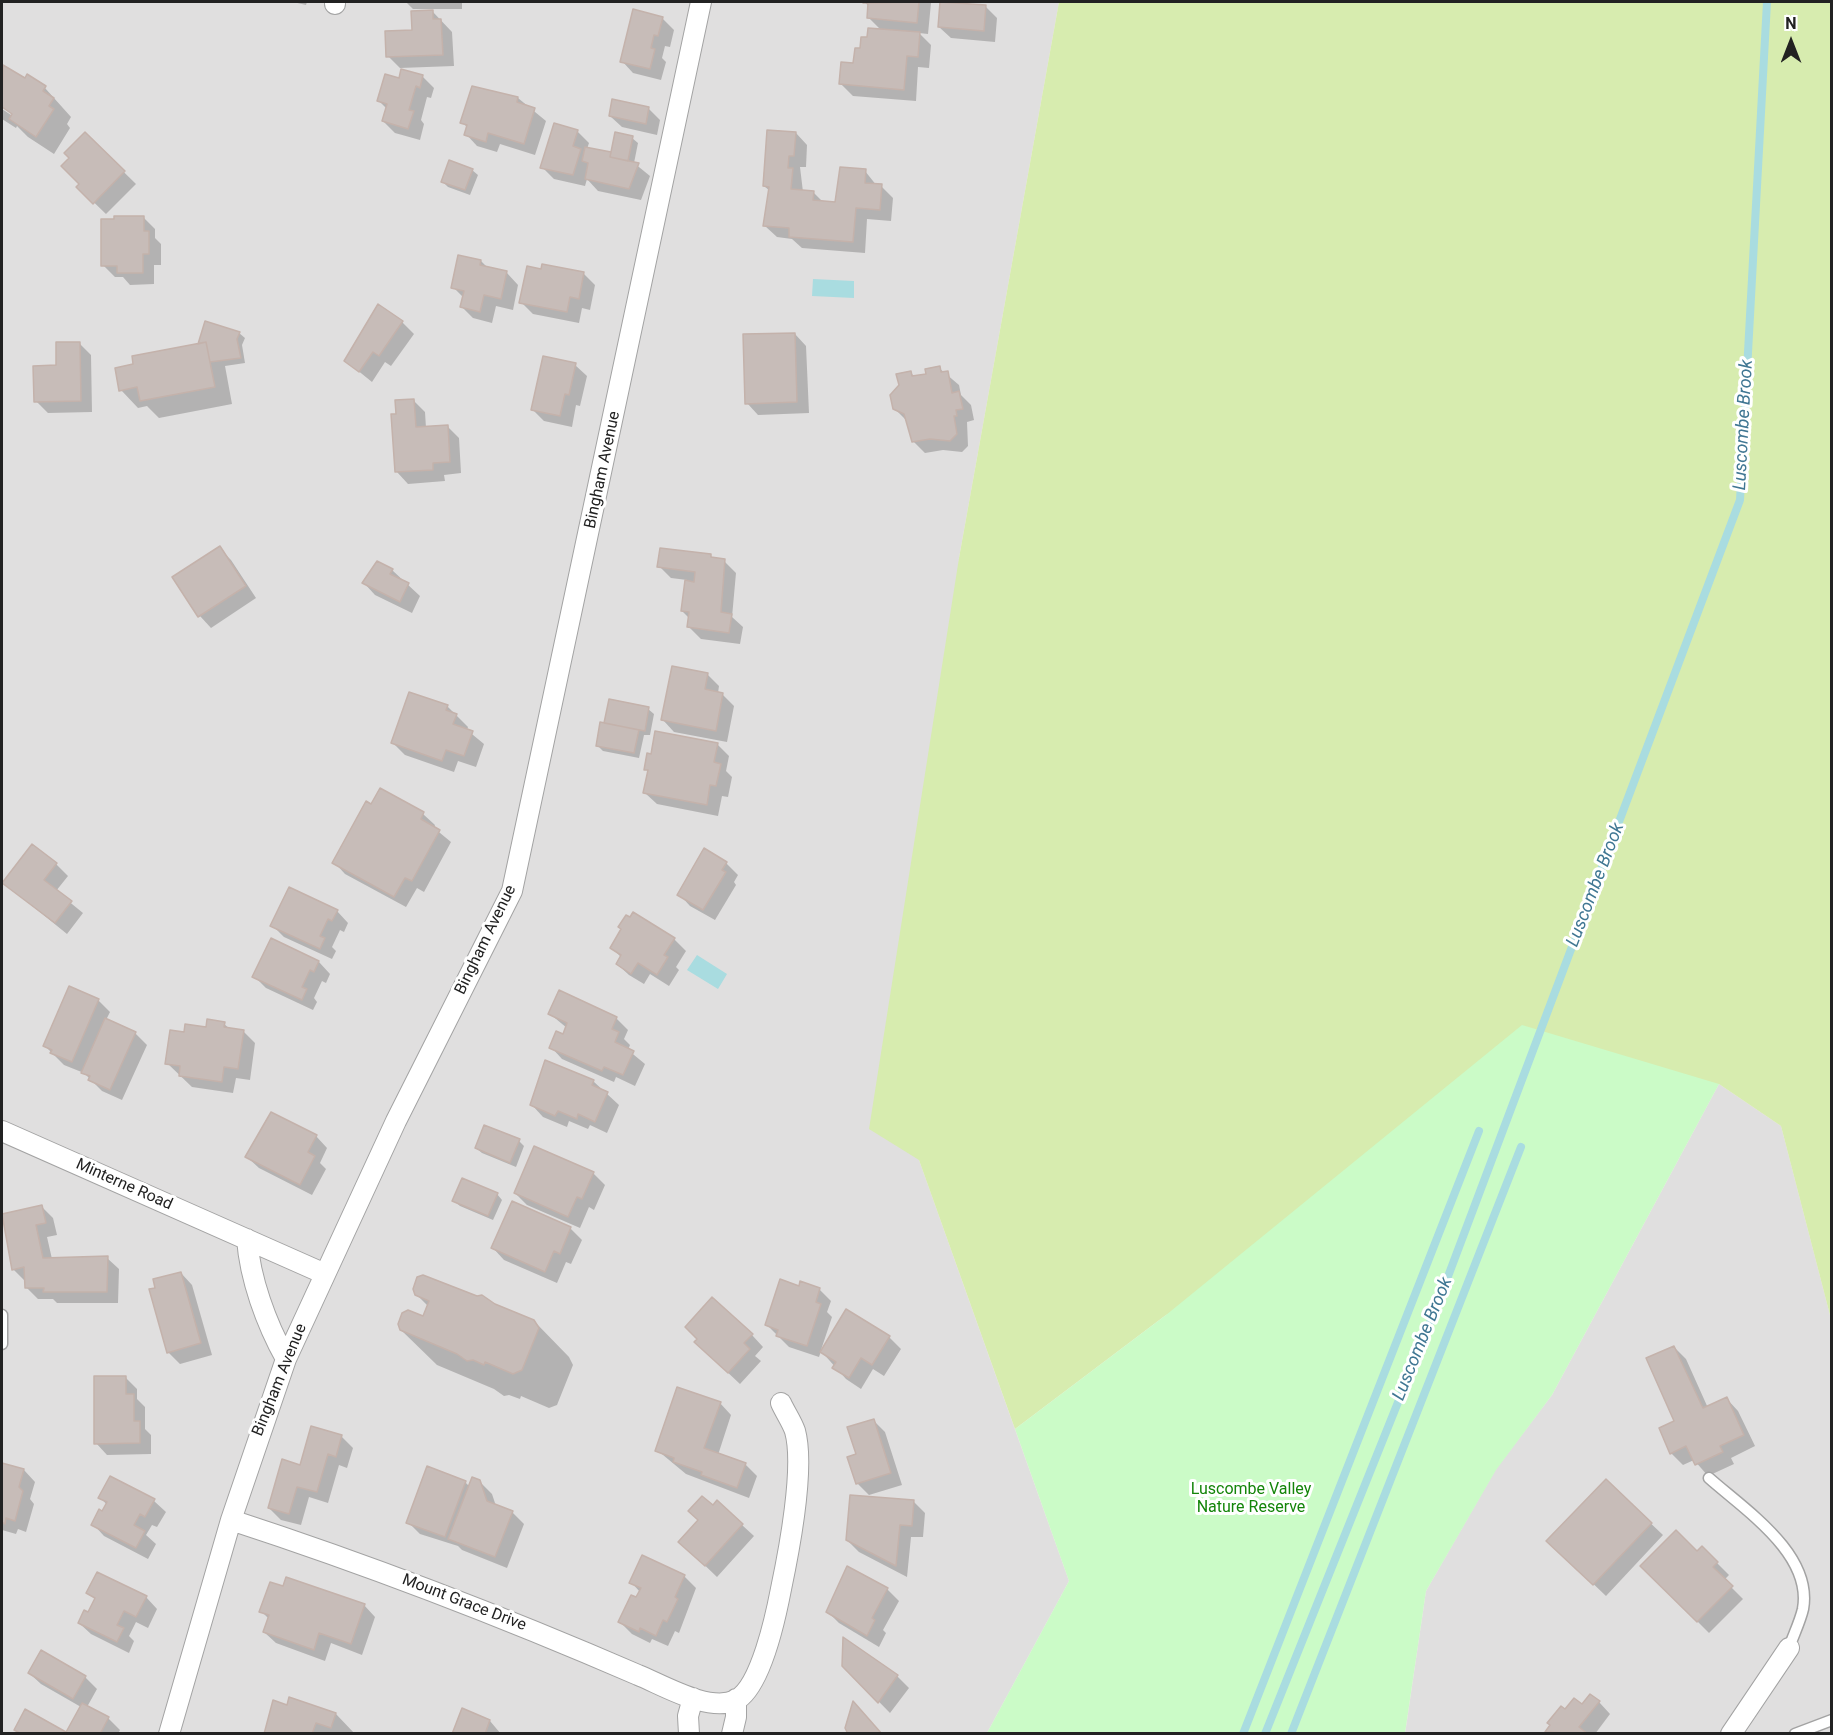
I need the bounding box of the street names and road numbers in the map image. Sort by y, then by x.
street label: Bingham Avenue [581,410,625,530]
street label: Bingham Avenue [451,882,521,998]
street label: Minterne Road [73,1155,175,1215]
street label: Bingham Avenue [249,1321,311,1439]
street label: Mount Grace Drive [399,1570,529,1636]

